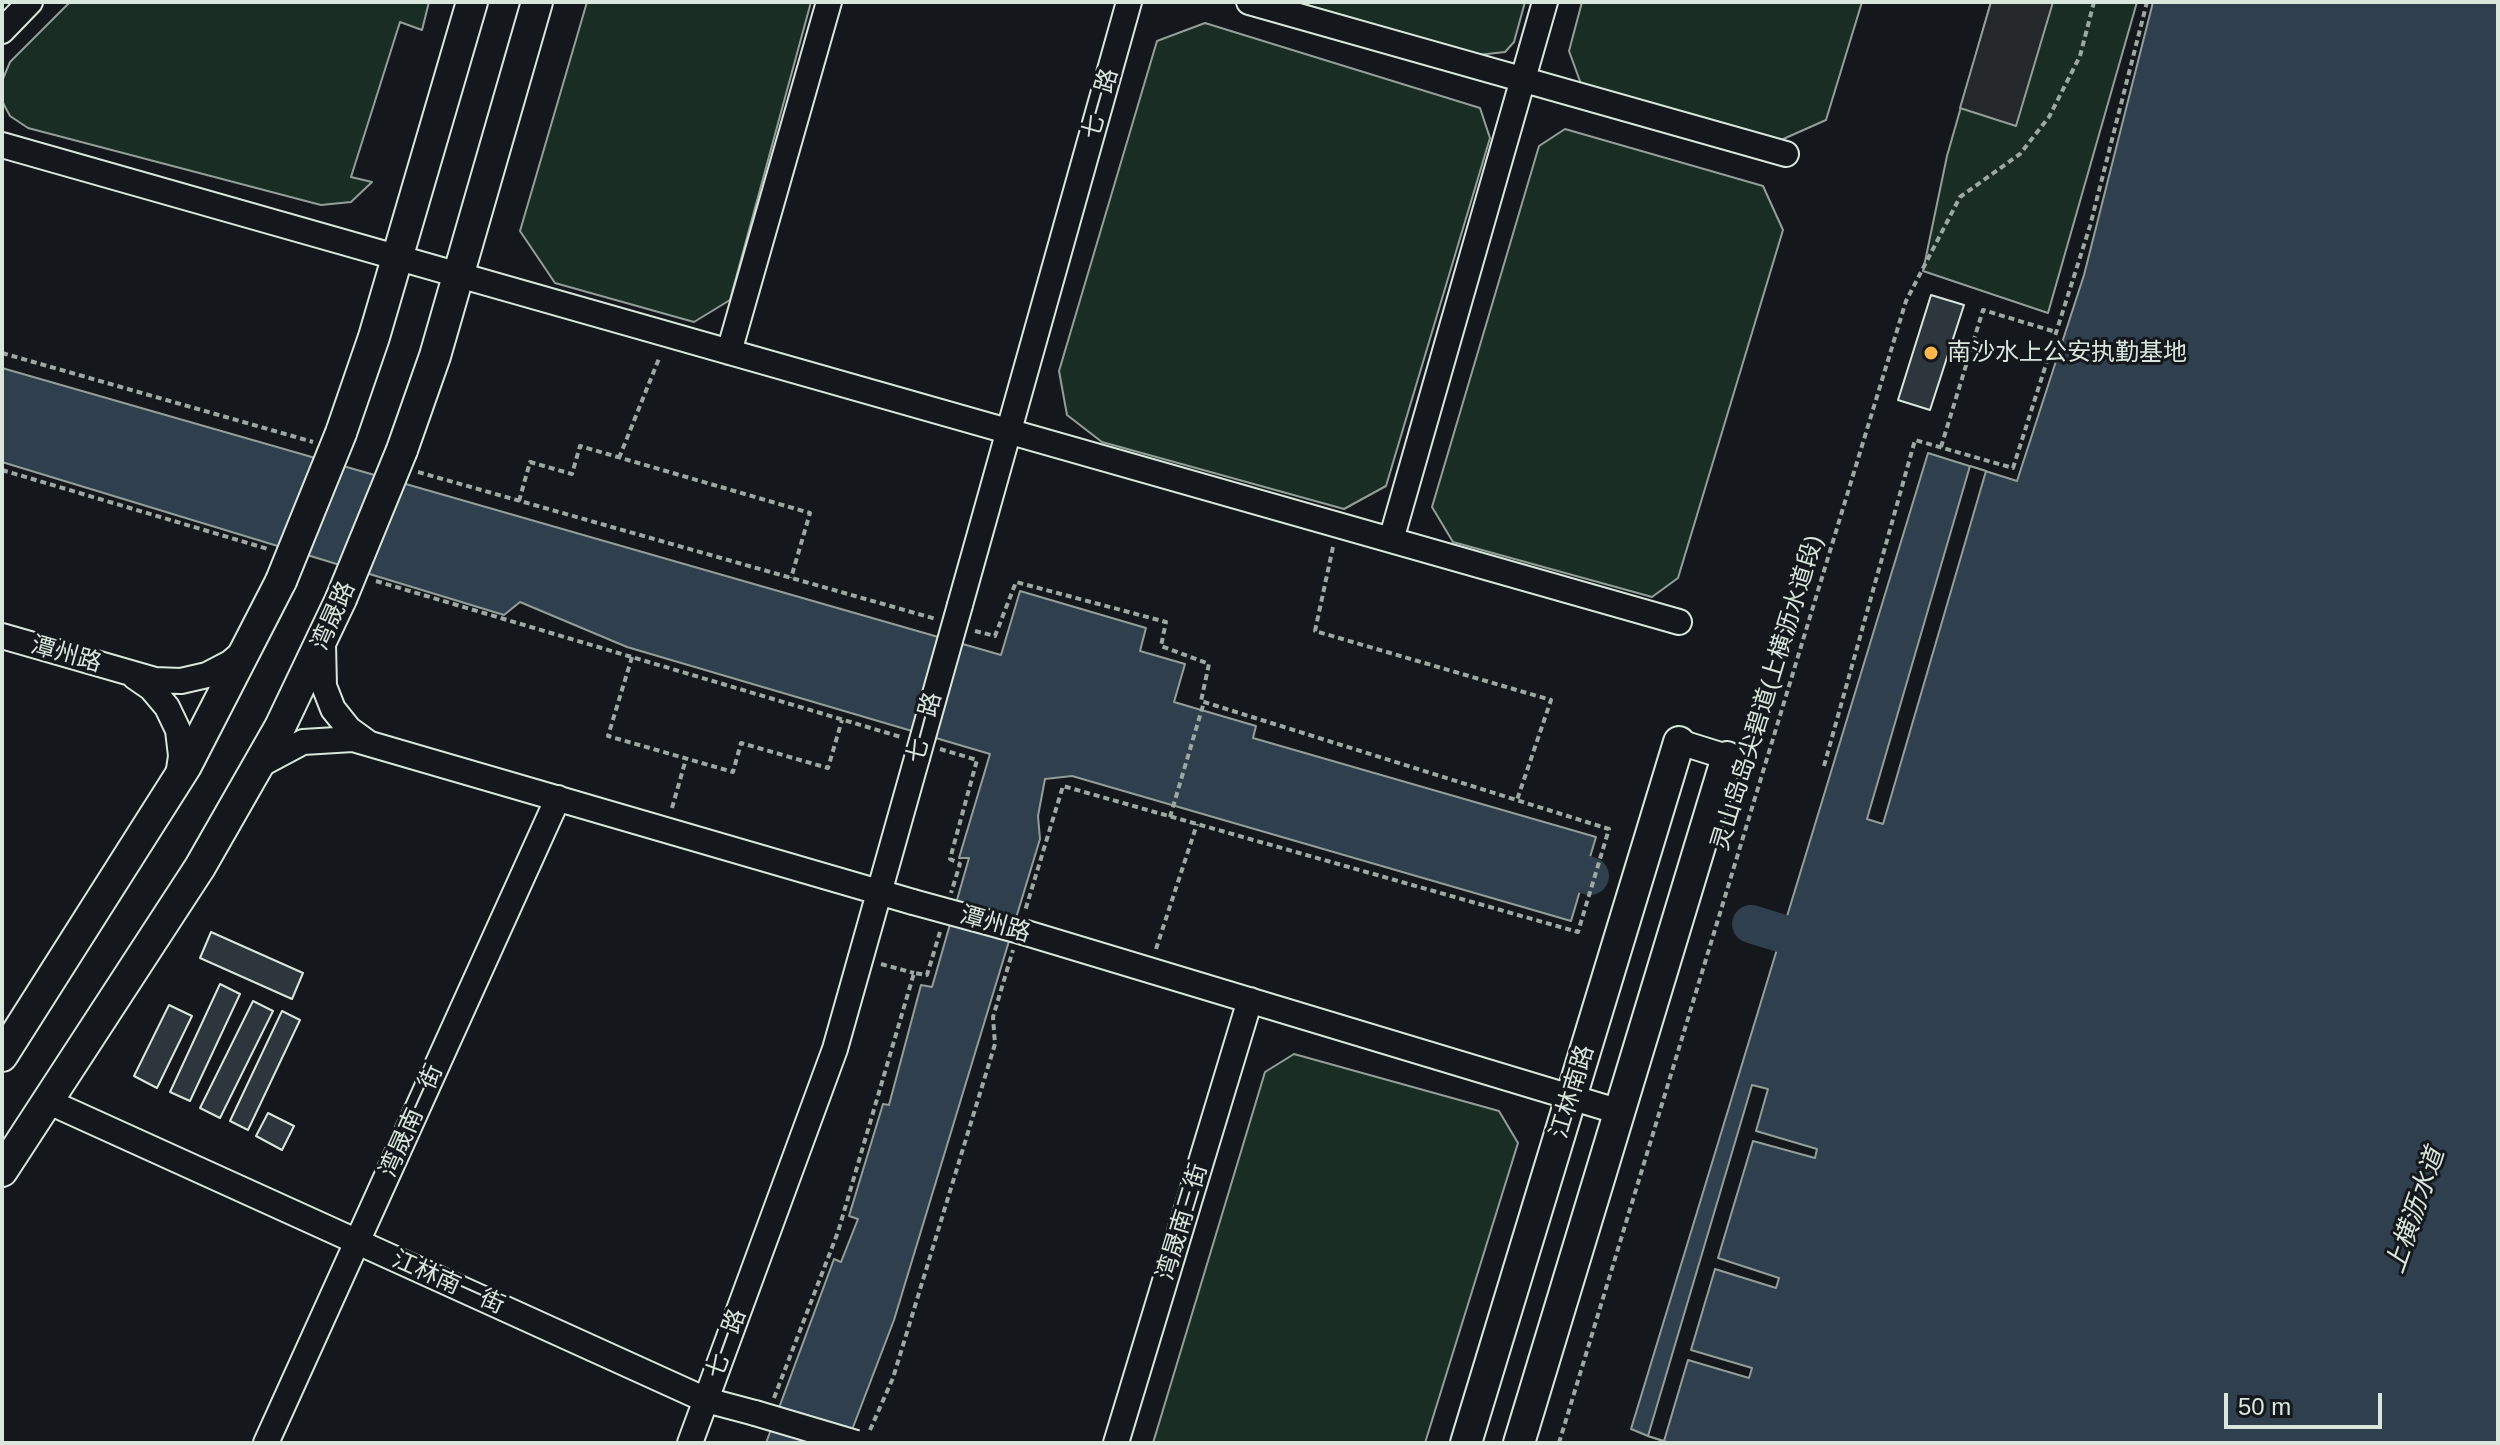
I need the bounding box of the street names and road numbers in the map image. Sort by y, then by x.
street label: 七一路 [1077,65,1125,143]
street label: 灵山岛岛尖碧道(上横沥水道段) [1706,532,1830,854]
street label: 湾晟路 [306,577,362,655]
street label: 潭州路 [27,631,105,679]
street label: 七一路 [902,689,948,767]
street label: 潭州路 [956,901,1034,949]
street label: 江林南路 [1545,1042,1601,1142]
street label: 湾晟南一街 [374,1060,450,1182]
street label: 湾晟南三街 [1152,1160,1214,1284]
street label: 江林南一街 [387,1245,509,1321]
street label: 七一路 [701,1305,753,1383]

